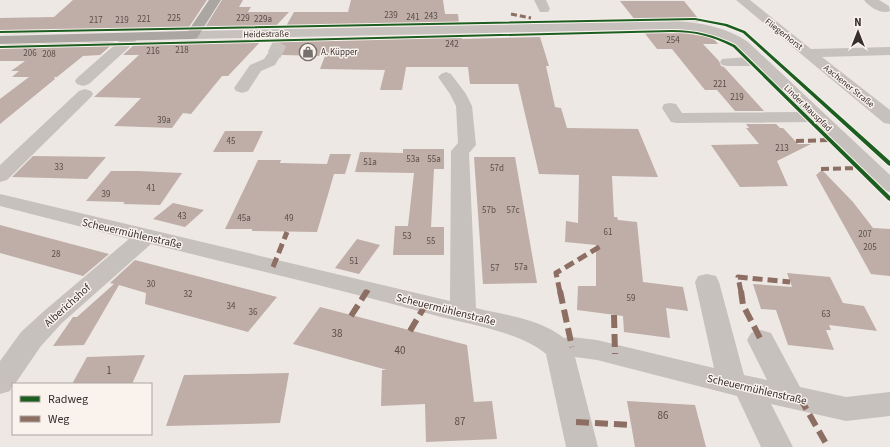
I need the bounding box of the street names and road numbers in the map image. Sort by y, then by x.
street label: Fliegerhorst [762,15,805,53]
street label: Heidestraße [243,28,290,41]
street label: Aachener Straße [820,62,877,111]
street label: Linder Mauspfad [781,82,835,135]
street label: Scheuermühlenstraße [81,215,184,252]
street label: Alberichshof [41,280,94,330]
street label: Scheuermühlenstraße [395,290,498,329]
street label: Scheuermühlenstraße [706,371,809,408]

